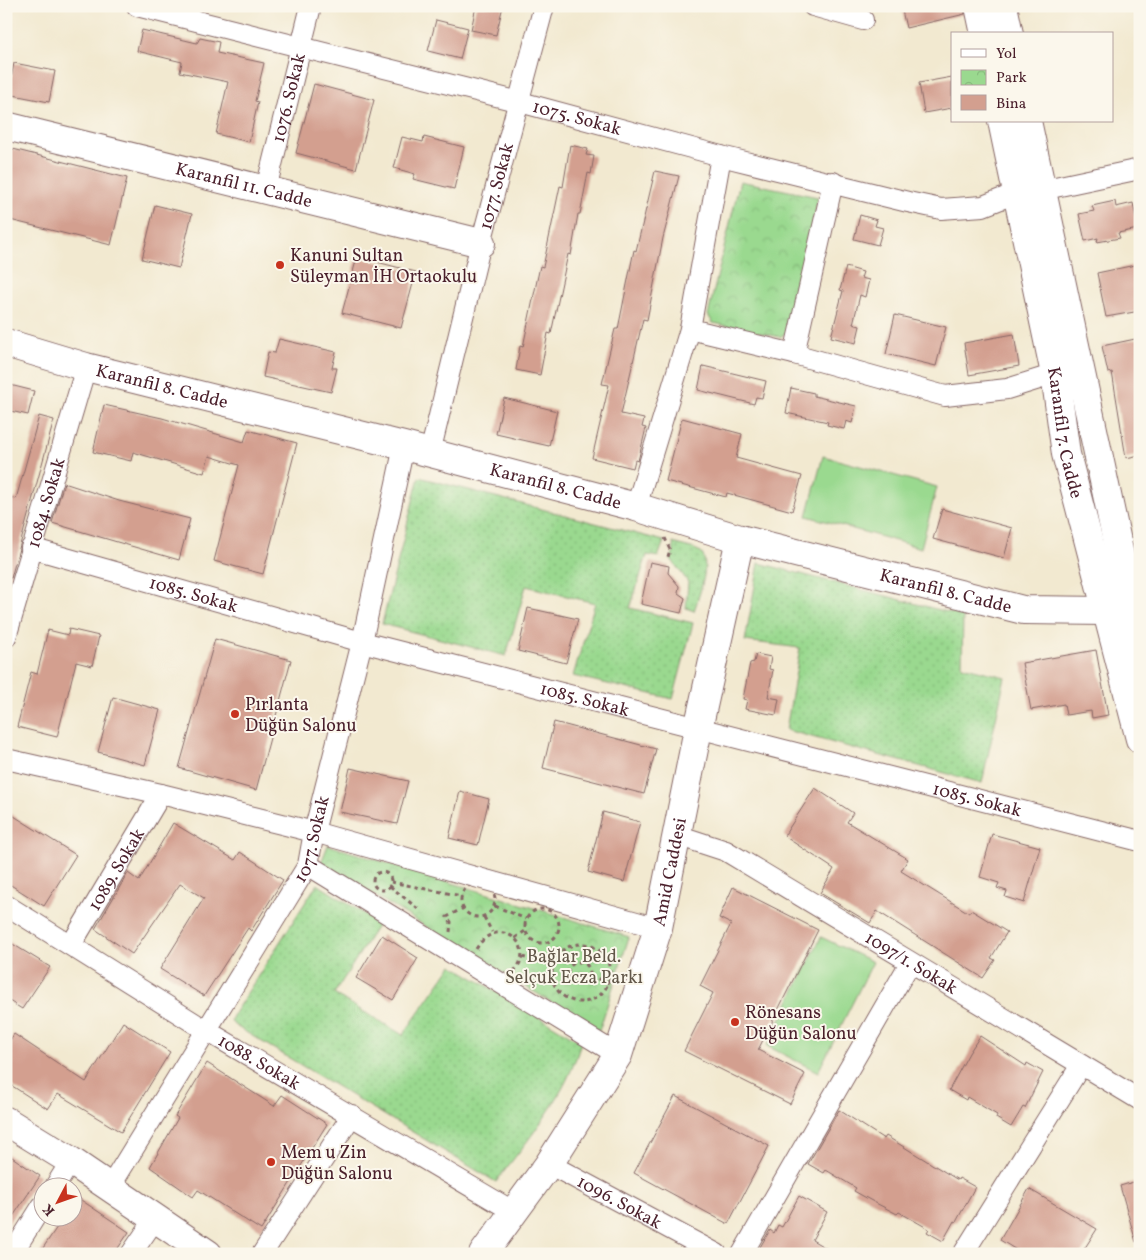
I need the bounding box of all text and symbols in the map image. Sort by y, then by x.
legend [951,32,1114,122]
text: Yol [996,44,1016,65]
street label: 1076. Sokak [267,51,313,145]
text: Park [996,68,1027,89]
text: Bina [996,94,1026,115]
street label: 1075. Sokak [530,95,624,143]
street label: 1077. Sokak [474,140,521,233]
street label: Karanfil 11. Cadde [172,157,315,215]
place label: Kanuni Sultan Süleyman İH Ortaokulu [290,244,477,290]
marker: Kanuni Sultan Süleyman İH Ortaokulu [274,259,286,271]
street label: Karanfil 8. Cadde [93,359,230,416]
street label: Karanfil 7. Cadde [1040,365,1088,501]
street label: 1084. Sokak [22,455,72,551]
street label: Karanfil 8. Cadde [487,458,624,517]
street label: Karanfil 8. Cadde [877,563,1014,621]
street label: 1085. Sokak [146,571,241,620]
street label: 1085. Sokak [537,677,632,724]
place label: Pırlanta Düğün Salonu [245,693,357,739]
marker: Pırlanta Düğün Salonu [229,708,241,720]
street label: 1085. Sokak [929,777,1024,824]
street label: 1077. Sokak [289,793,337,888]
street label: Amid Caddesi [648,816,694,929]
street label: 1089. Sokak [83,824,152,916]
street label: 1097/1. Sokak [860,926,962,1001]
park label: Bağlar Beld. Selçuk Ecza Parkı [505,945,643,991]
place label: Rönesans Düğün Salonu [745,1001,857,1047]
marker: Rönesans Düğün Salonu [729,1016,741,1028]
street label: 1088. Sokak [213,1029,305,1097]
place label: Mem u Zin Düğün Salonu [281,1141,393,1187]
marker: Mem u Zin Düğün Salonu [265,1156,277,1168]
street label: 1096. Sokak [572,1170,666,1236]
north arrow [32,1178,82,1228]
text: K [39,1199,60,1220]

